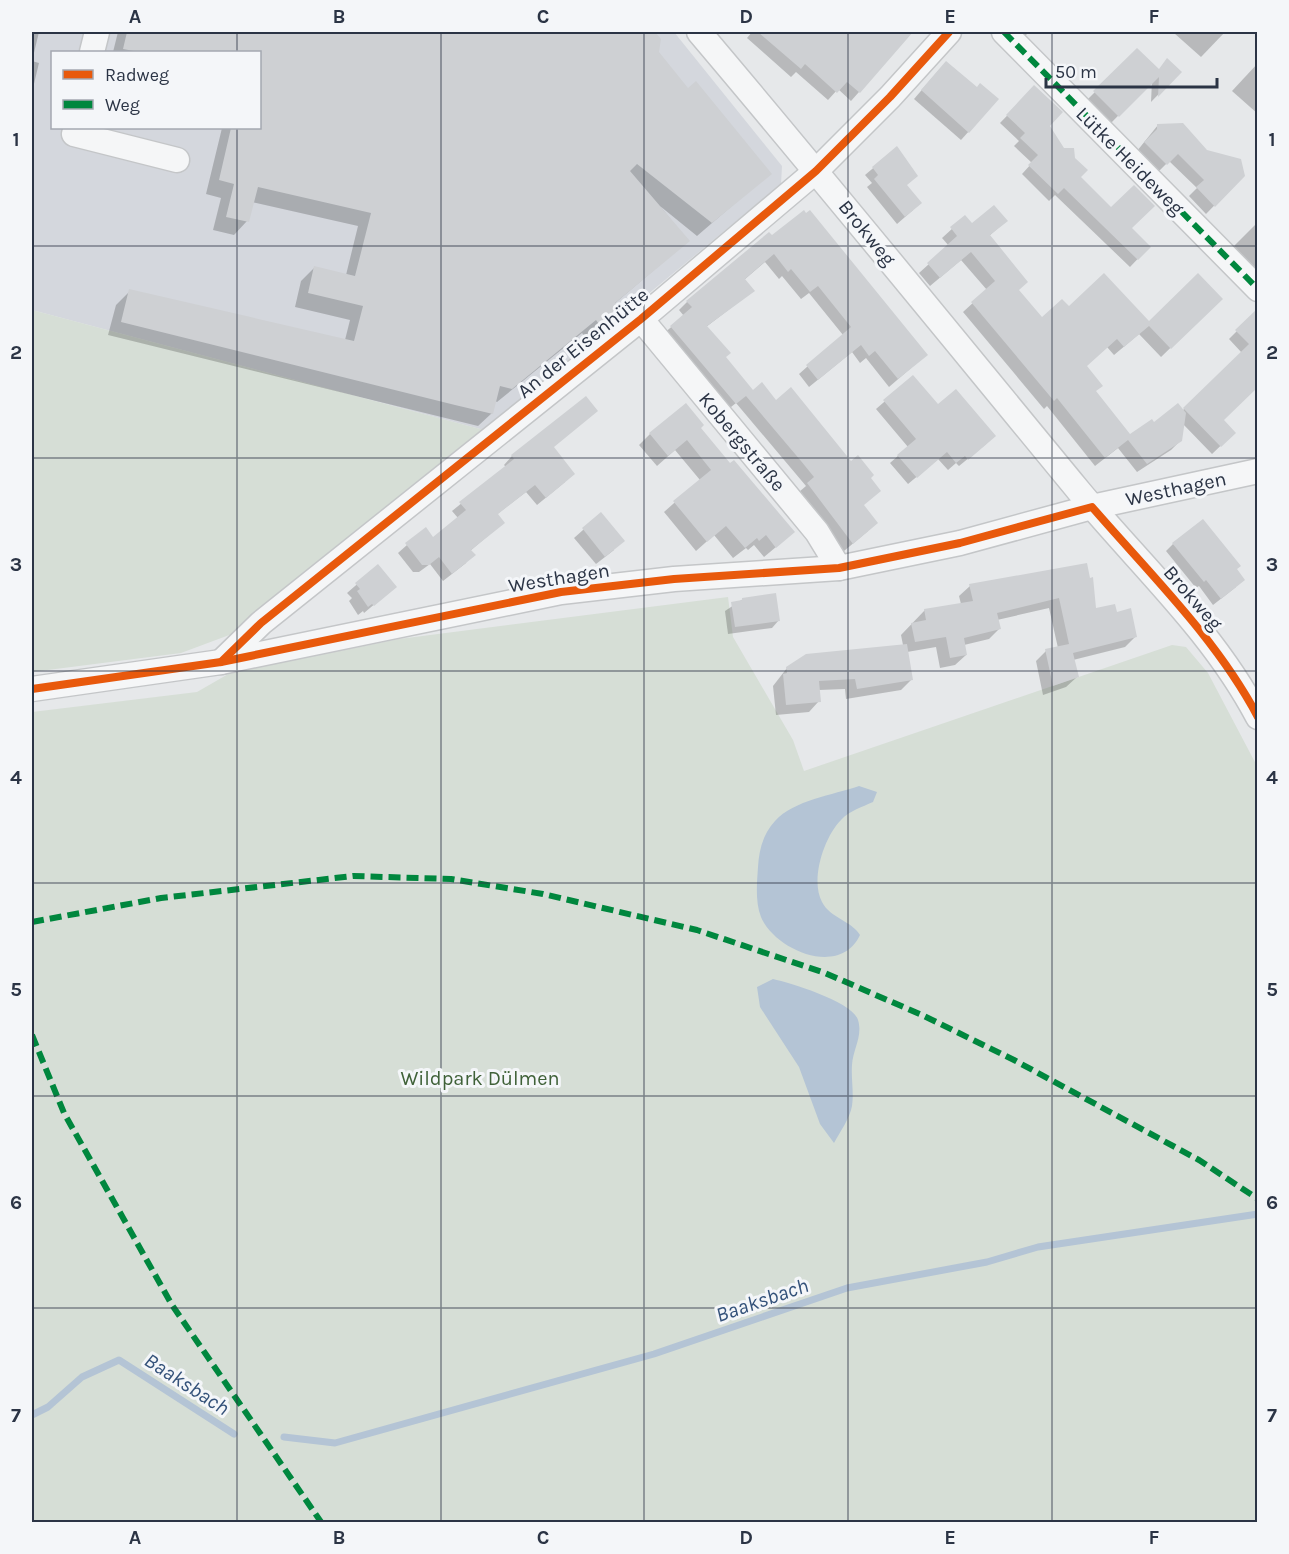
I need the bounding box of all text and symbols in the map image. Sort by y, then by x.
text: A [129,5,142,28]
text: B [333,5,345,28]
text: C [537,5,549,28]
text: D [739,5,753,28]
text: E [944,5,956,28]
text: F [1149,5,1160,28]
legend [51,51,261,129]
scale bar [1046,51,1217,89]
text: 50 m [1055,61,1097,83]
text: Radweg [105,64,169,86]
text: Weg [105,94,140,116]
street label: Lütke Heideweg [1071,102,1189,220]
text: 1 [12,128,20,151]
text: 1 [1268,128,1276,151]
street label: Brokweg [834,195,900,271]
street label: An der Eisenhütte [513,283,653,403]
text: 2 [10,341,22,364]
text: 2 [1266,341,1278,364]
street label: Kobergstraße [694,388,790,496]
street label: Westhagen [1124,467,1228,511]
text: 3 [10,553,22,576]
text: 3 [1266,553,1278,576]
street label: Westhagen [507,559,611,597]
street label: Brokweg [1159,561,1227,635]
text: 4 [10,766,22,789]
text: 4 [1266,766,1278,789]
text: 5 [10,978,22,1001]
text: 5 [1266,978,1278,1001]
park label: Wildpark Dülmen [400,1067,560,1090]
text: 6 [10,1191,22,1214]
text: 6 [1266,1191,1278,1214]
water label: Baaksbach [713,1273,811,1327]
water label: Baaksbach [140,1348,234,1420]
text: 7 [11,1404,21,1427]
text: 7 [1267,1404,1277,1427]
text: A [129,1526,142,1549]
text: B [333,1526,345,1549]
text: C [537,1526,549,1549]
text: D [739,1526,753,1549]
text: E [944,1526,956,1549]
text: F [1149,1526,1160,1549]

